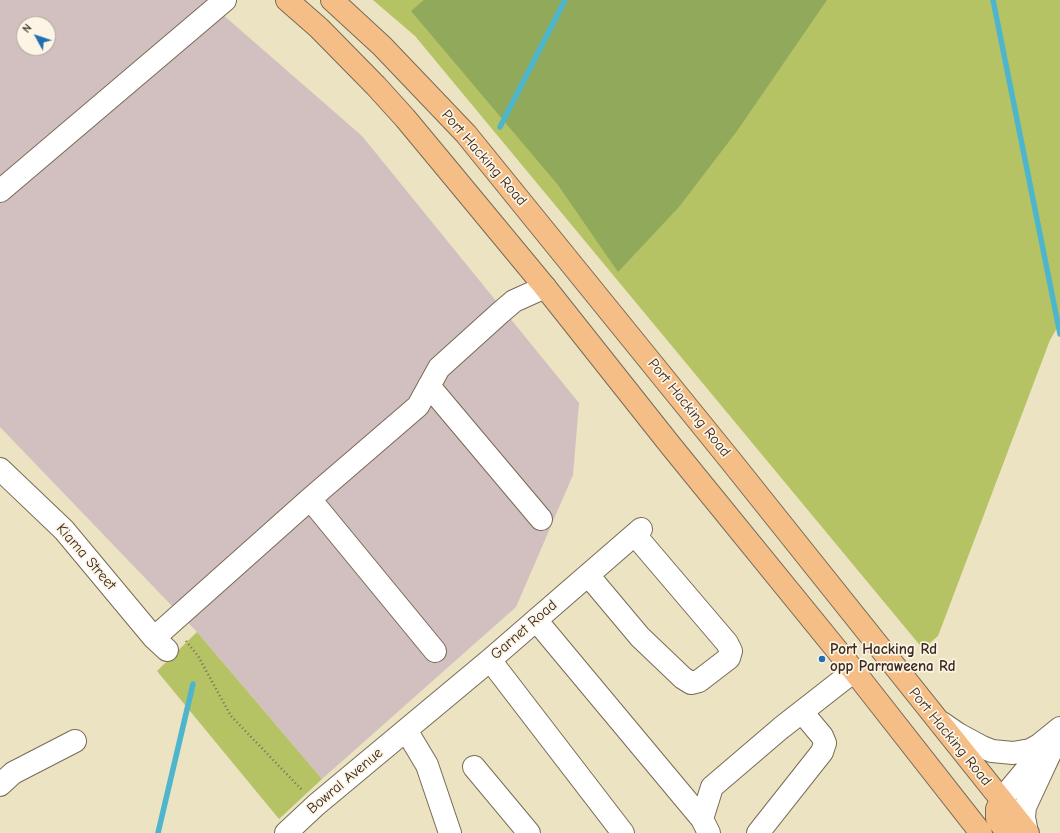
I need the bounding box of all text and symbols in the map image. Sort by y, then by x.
north arrow [16,16,56,56]
text: N [20,22,34,36]
street label: Port Hacking Road [437,106,531,210]
street label: Port Hacking Road [644,355,734,461]
street label: Kiama Street [52,520,120,594]
street label: Garnet Road [487,596,561,664]
place label: Port Hacking Rd opp Parraweena Rd [830,641,956,676]
marker: Port Hacking Rd opp Parraweena Rd [817,654,827,664]
street label: Port Hacking Road [905,684,995,790]
street label: Bowral Avenue [303,744,387,818]

